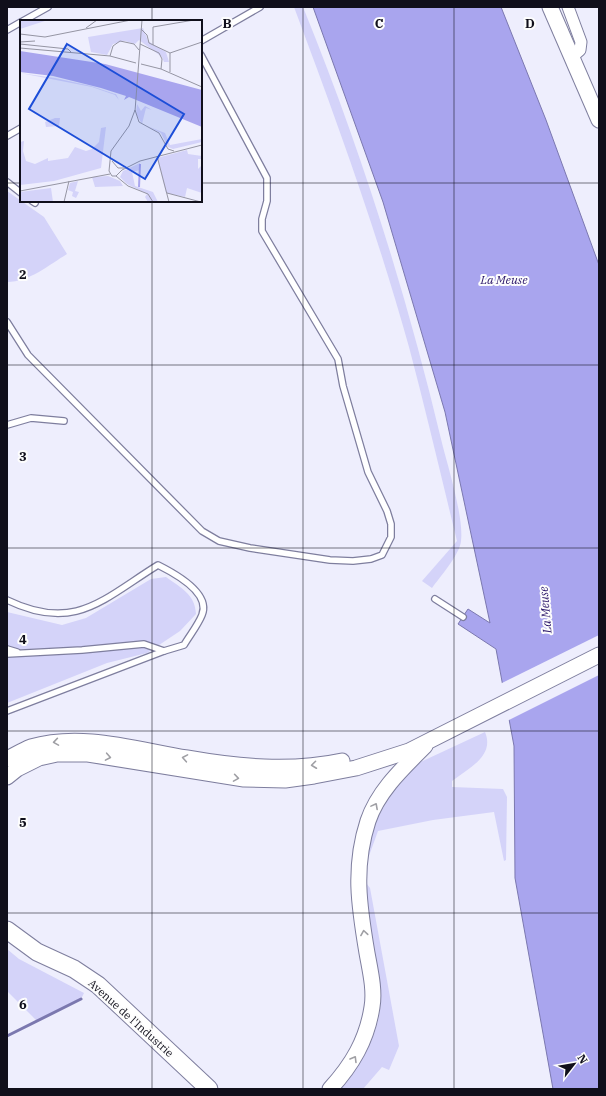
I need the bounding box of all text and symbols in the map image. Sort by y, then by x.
text: B [222,15,232,32]
text: C [375,15,384,32]
text: D [525,15,535,32]
inset map [20,20,202,202]
text: 2 [19,266,27,283]
water label: La Meuse [479,272,528,287]
text: 3 [19,448,27,465]
water label: La Meuse [535,585,555,635]
text: 4 [19,631,27,648]
one-way arrow [53,737,59,745]
one-way arrow [105,752,111,761]
one-way arrow [182,754,188,762]
one-way arrow [311,760,317,769]
one-way arrow [233,773,239,782]
one-way arrow [371,803,378,811]
text: 5 [19,814,27,831]
one-way arrow [360,930,369,936]
street label: Avenue de l'Industrie [85,976,177,1060]
text: 6 [19,996,27,1013]
north arrow [554,1044,594,1084]
text: N [574,1052,591,1066]
one-way arrow [349,1056,356,1063]

